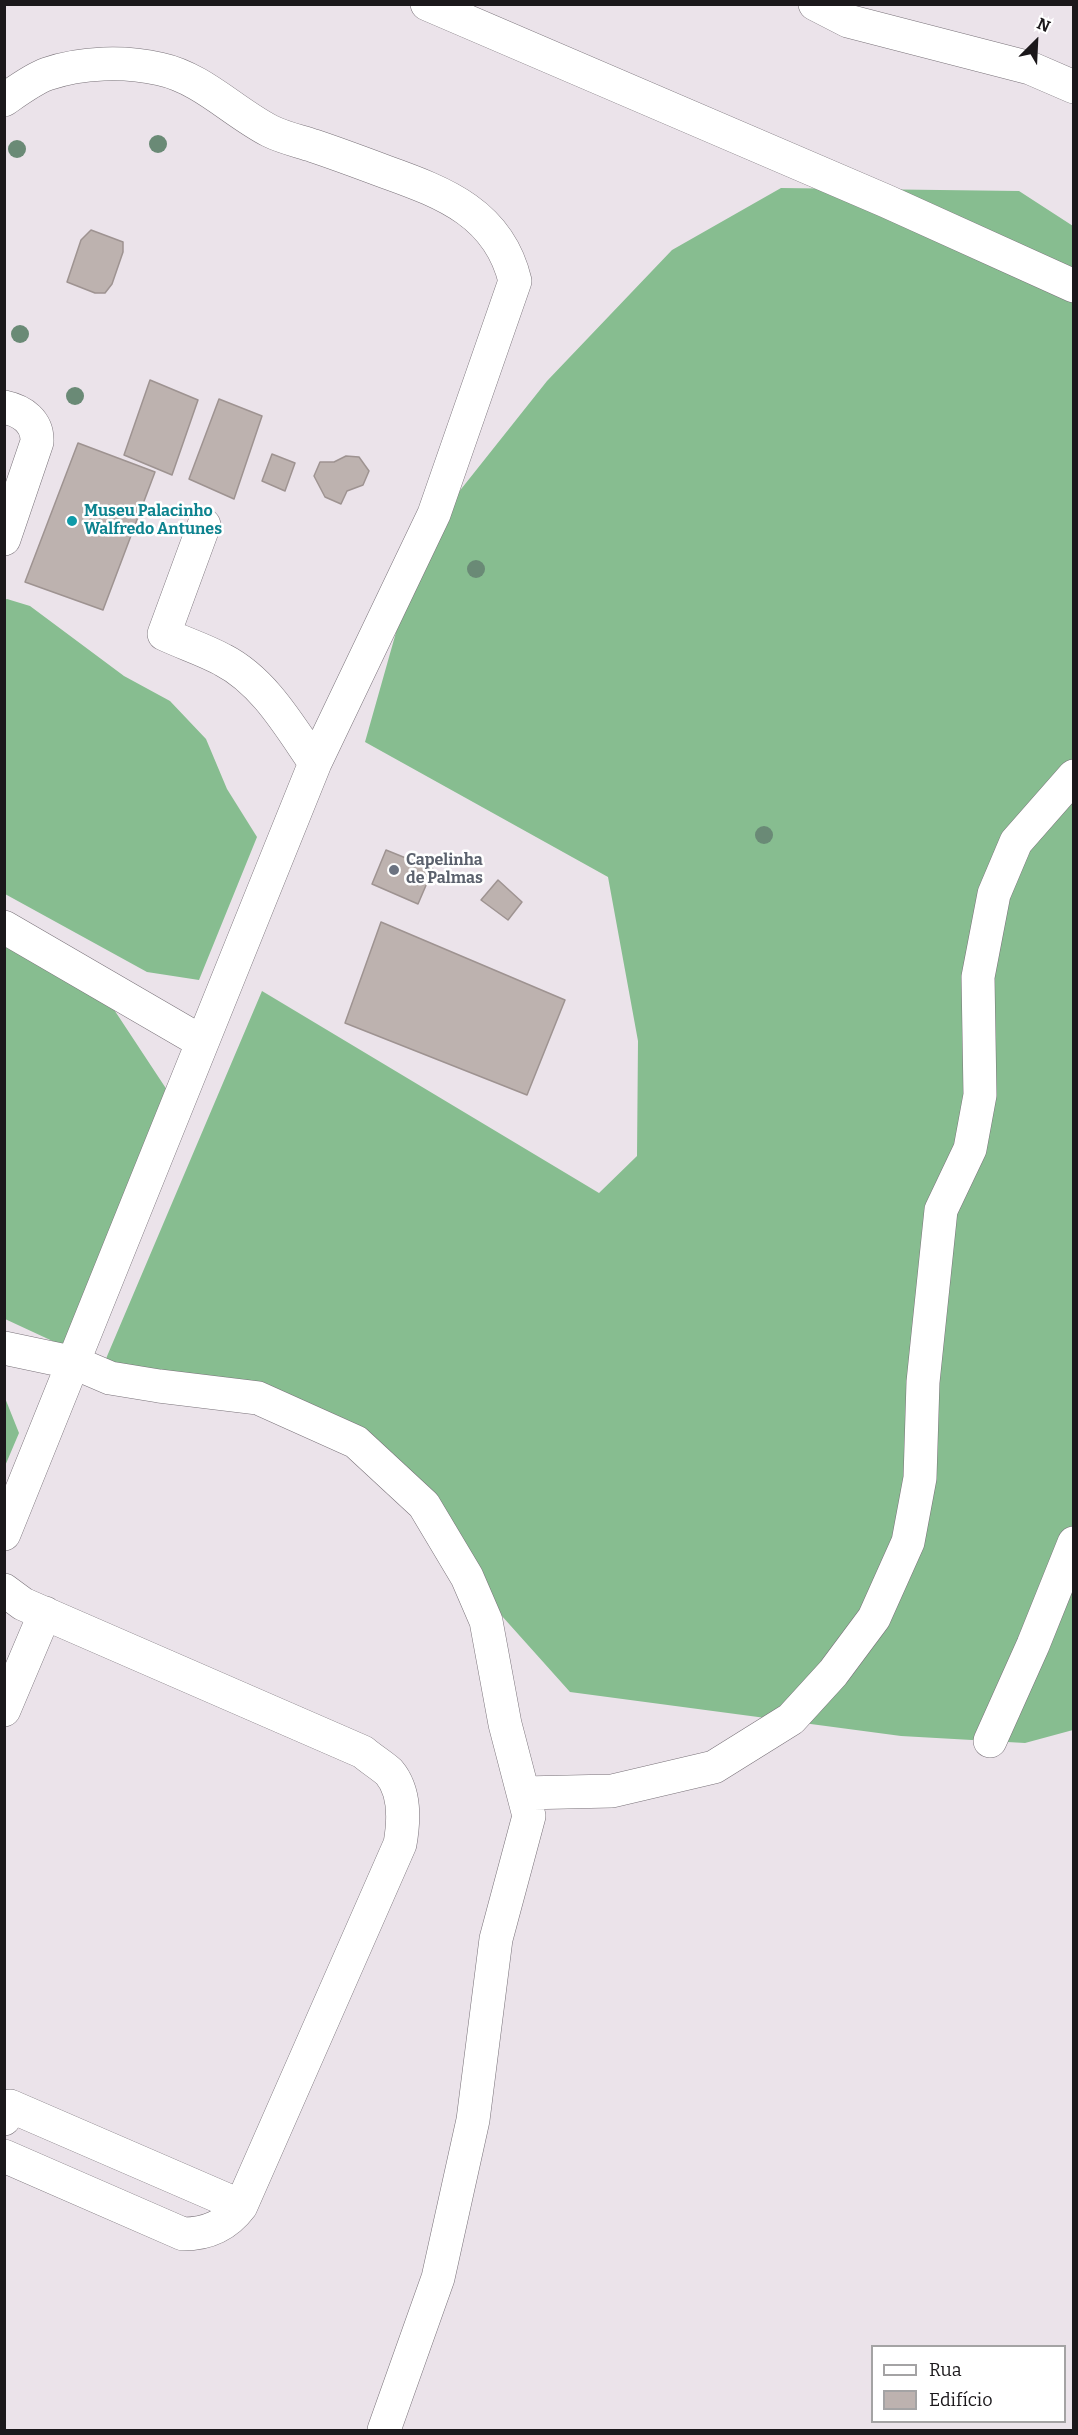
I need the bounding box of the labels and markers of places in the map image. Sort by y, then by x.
place label: Museu Palacinho Walfredo Antunes [84,502,222,540]
marker: Museu Palacinho Walfredo Antunes [65,514,79,528]
place label: Capelinha de Palmas [406,851,483,889]
marker: Capelinha de Palmas [387,863,401,877]

